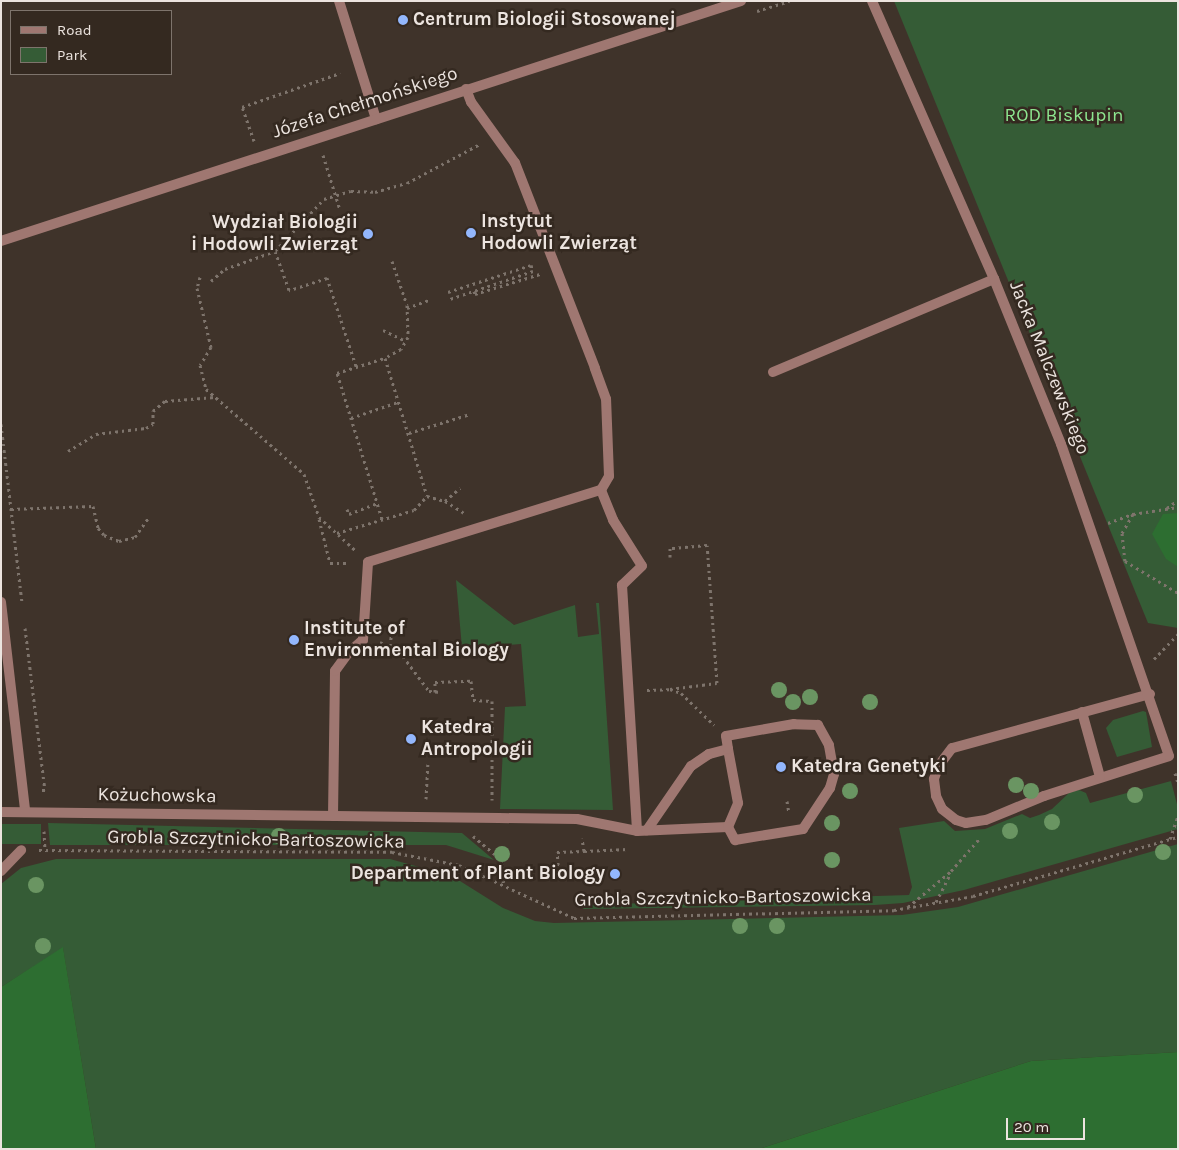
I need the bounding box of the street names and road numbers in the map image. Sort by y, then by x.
street label: Józefa Chełmońskiego [270,62,460,144]
street label: Jacka Malczewskiego [1004,278,1094,458]
street label: Kożuchowska [97,784,217,808]
street label: Grobla Szczytnicko-Bartoszowicka [107,826,405,854]
street label: Grobla Szczytnicko-Bartoszowicka [574,884,872,912]

